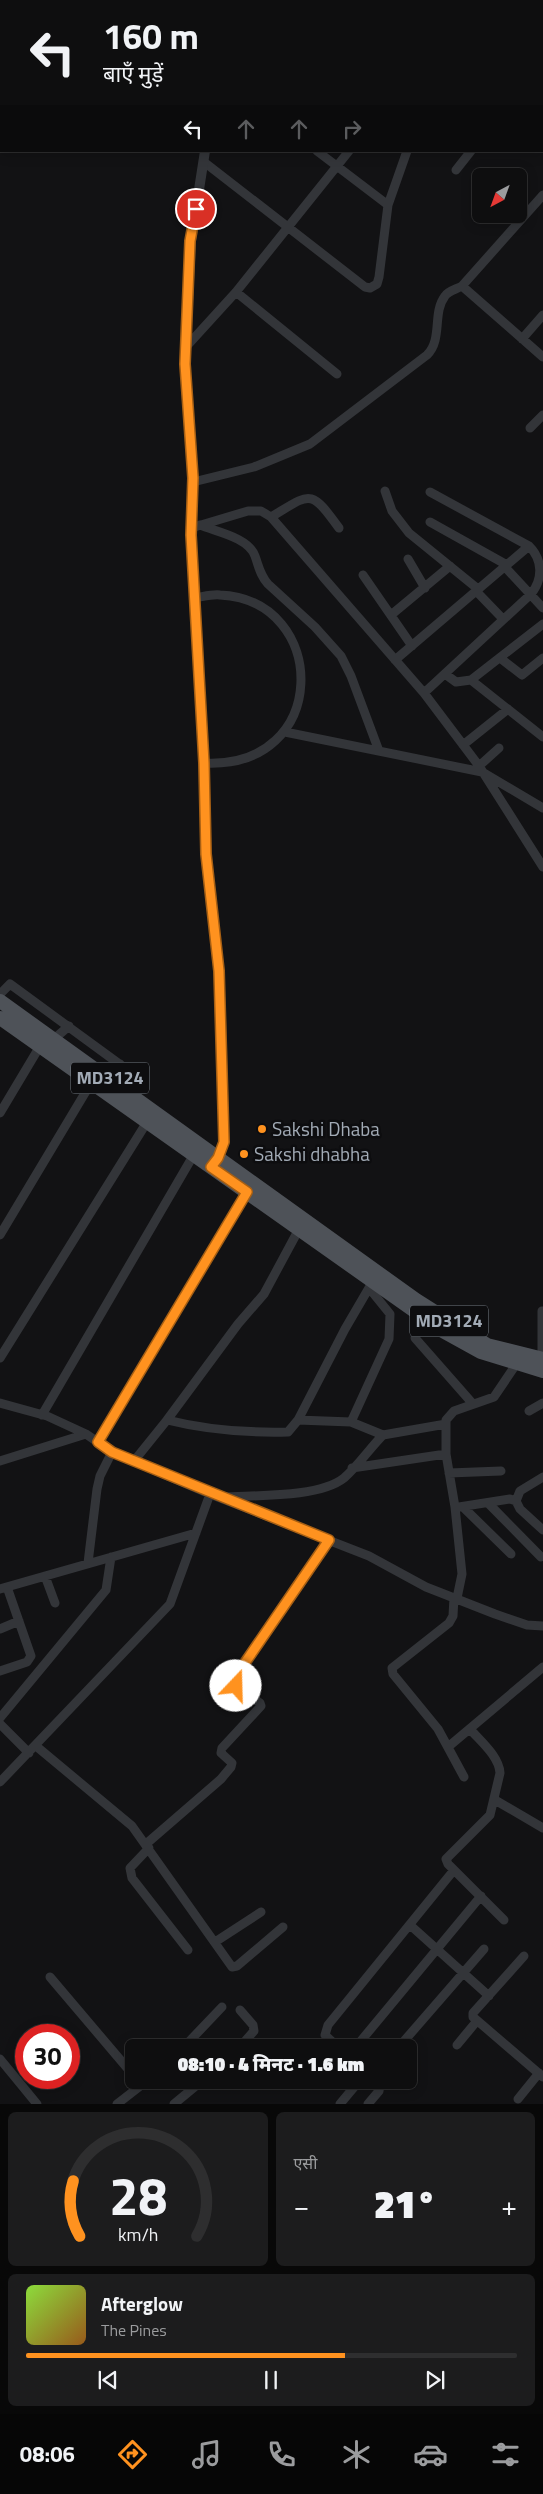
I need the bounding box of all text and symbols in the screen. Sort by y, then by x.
text: 160 m [103,9,199,63]
icon: left [20,20,85,85]
text: बाएँ मुड़ें [103,57,163,91]
icon: left [179,115,207,143]
icon: ahead [232,115,260,143]
icon: ahead [285,115,313,143]
icon: right [338,115,366,143]
north arrow [472,168,528,222]
map controls [472,168,527,223]
pin [175,188,217,230]
icon: arrive [182,195,210,223]
road number: MD3124 [71,1062,149,1094]
place label: Sakshi Dhaba [272,1114,380,1143]
marker: Sakshi Dhaba [256,1123,268,1135]
place label: Sakshi dhabha [254,1139,370,1168]
marker: Sakshi dhabha [238,1148,250,1160]
road number: MD3124 [410,1305,488,1336]
position arrow [209,1659,261,1711]
speed limit sign: 30 [15,2024,80,2089]
text: 08:10 · 4 मिनट · 1.6 km [178,2049,364,2078]
text: एसी [294,2151,317,2175]
text: 28 [109,2156,167,2235]
text: 21° [374,2175,437,2233]
text: − [294,2184,309,2227]
text: + [501,2184,517,2227]
text: km/h [118,2221,158,2248]
text: Afterglow [101,2289,183,2318]
text: The Pines [101,2318,167,2342]
icon: previous [94,2366,122,2394]
icon: pause [257,2366,285,2394]
icon: next [421,2366,449,2394]
text: 08:06 [20,2437,75,2471]
icon: directions [115,2437,150,2472]
icon: music [189,2437,224,2472]
icon: phone [264,2437,299,2472]
icon: climate [339,2437,374,2472]
icon: car [413,2437,448,2472]
icon: filters [488,2437,523,2472]

